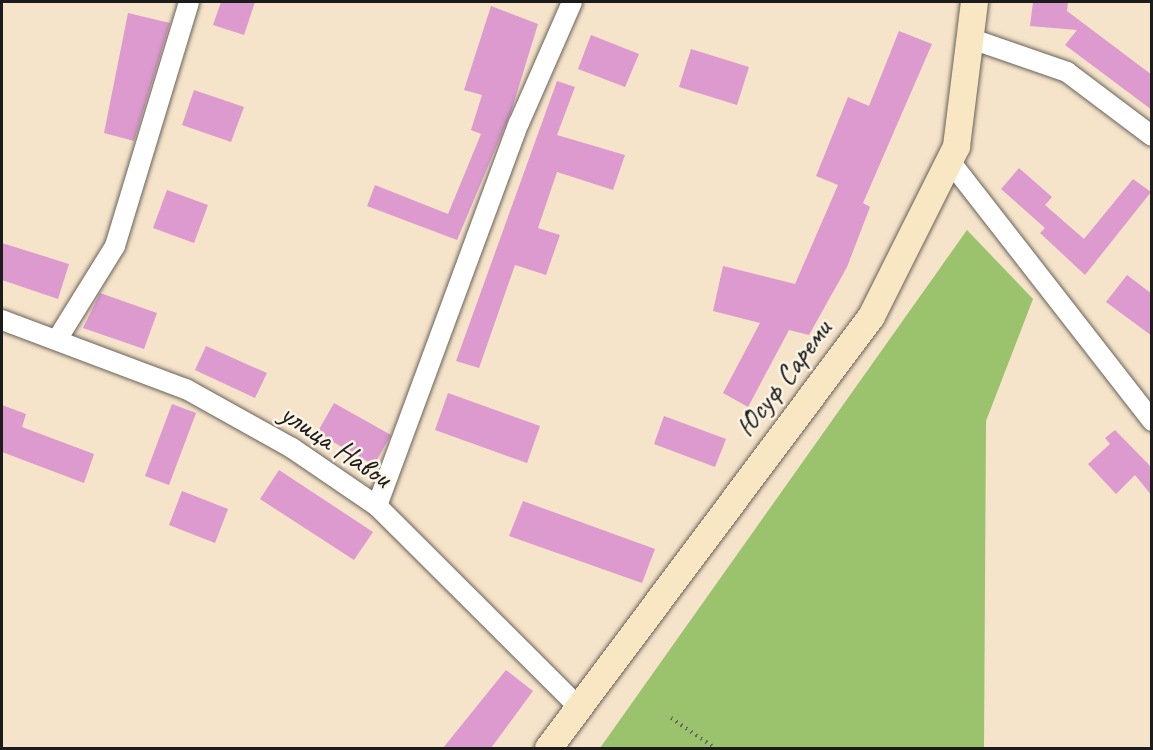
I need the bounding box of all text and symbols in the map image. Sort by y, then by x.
street label: Юсуф Сареми [726,311,840,445]
street label: улица Навои [274,395,398,495]

